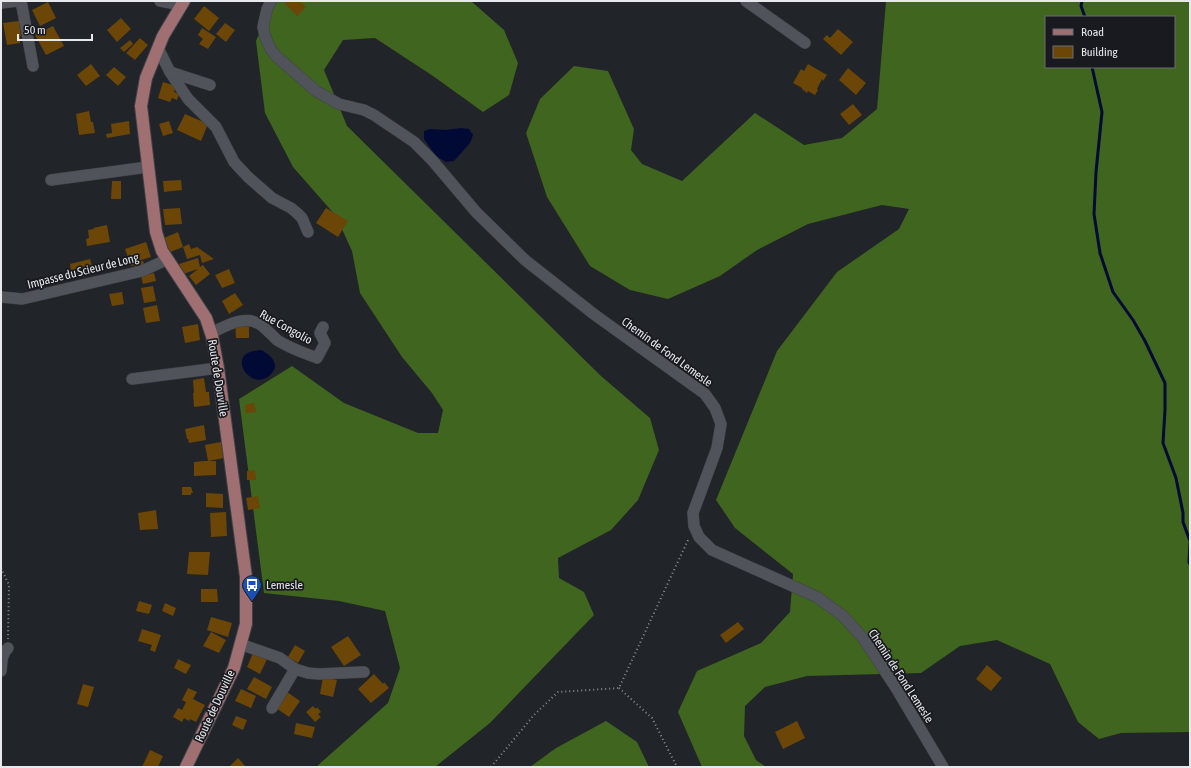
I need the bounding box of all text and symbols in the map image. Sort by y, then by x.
scale bar [18,16,92,42]
legend [1045,16,1175,68]
text: 50 m [24,23,46,37]
text: Road [1081,25,1104,39]
text: Building [1081,45,1119,59]
street label: Impasse du Scieur de Long [26,250,141,292]
street label: Rue Congolio [257,307,315,347]
street label: Chemin de Fond Lemesle [619,314,715,390]
street label: Route de Douville [205,338,231,418]
bus stop icon: Lemesle [241,574,263,602]
place label: Lemesle [266,578,303,592]
street label: Chemin de Fond Lemesle [866,627,936,725]
street label: Route de Douville [192,668,238,744]

